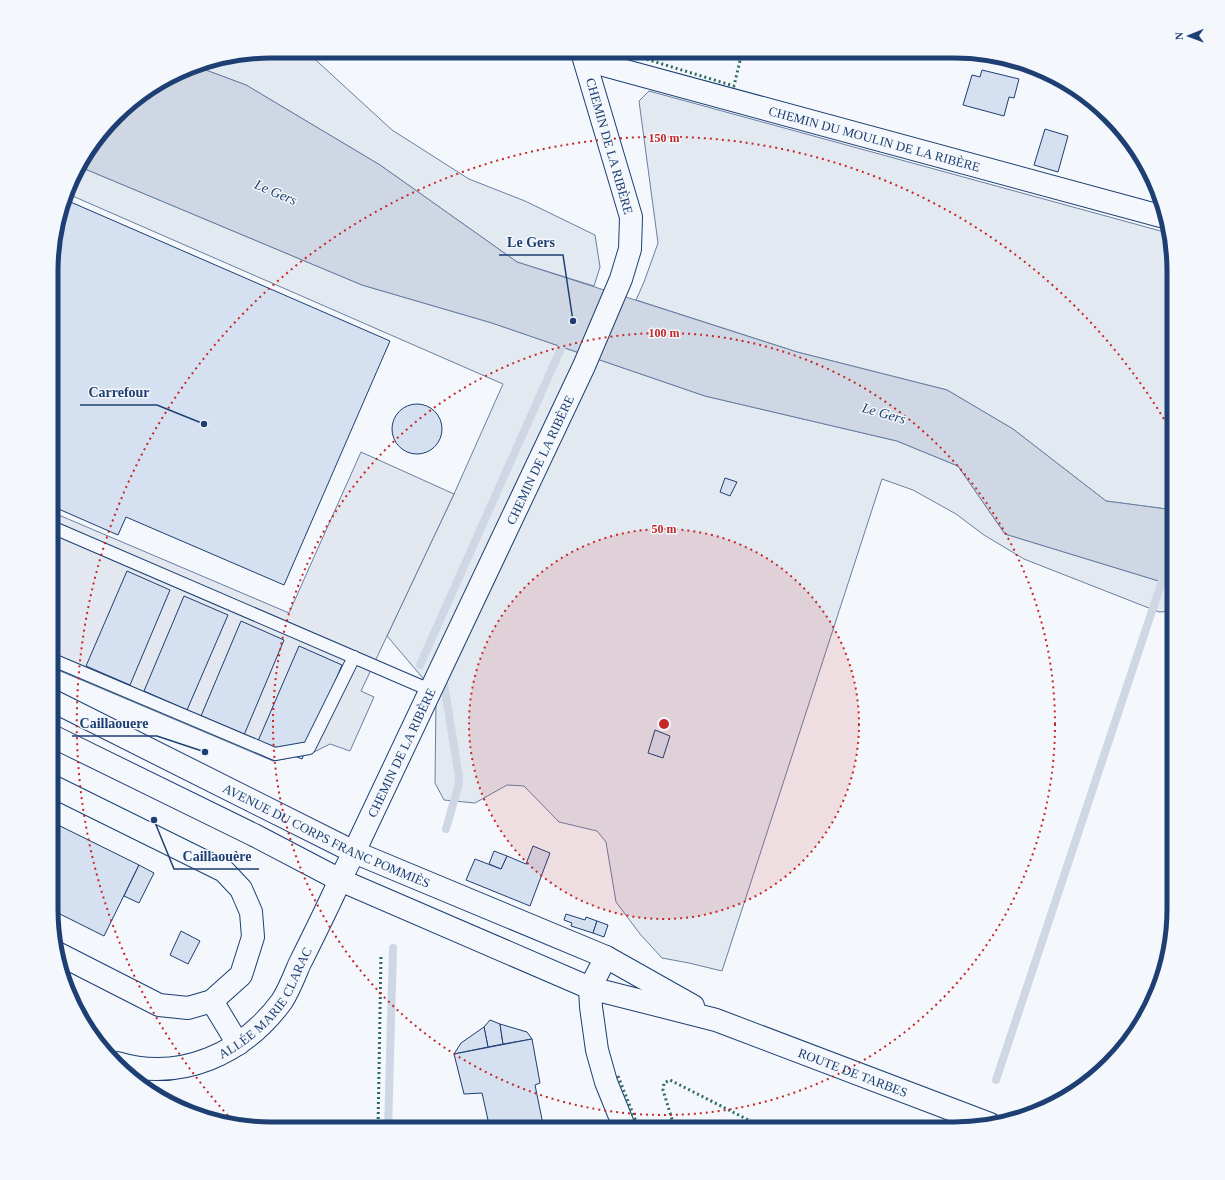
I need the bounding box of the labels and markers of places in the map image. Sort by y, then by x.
callout: Le Gers [499,229,563,255]
callout: Carrefour [80,379,157,405]
callout: Caillaouere [72,710,157,736]
centre of rings [657,717,671,731]
callout: Caillaouère [174,843,259,869]

